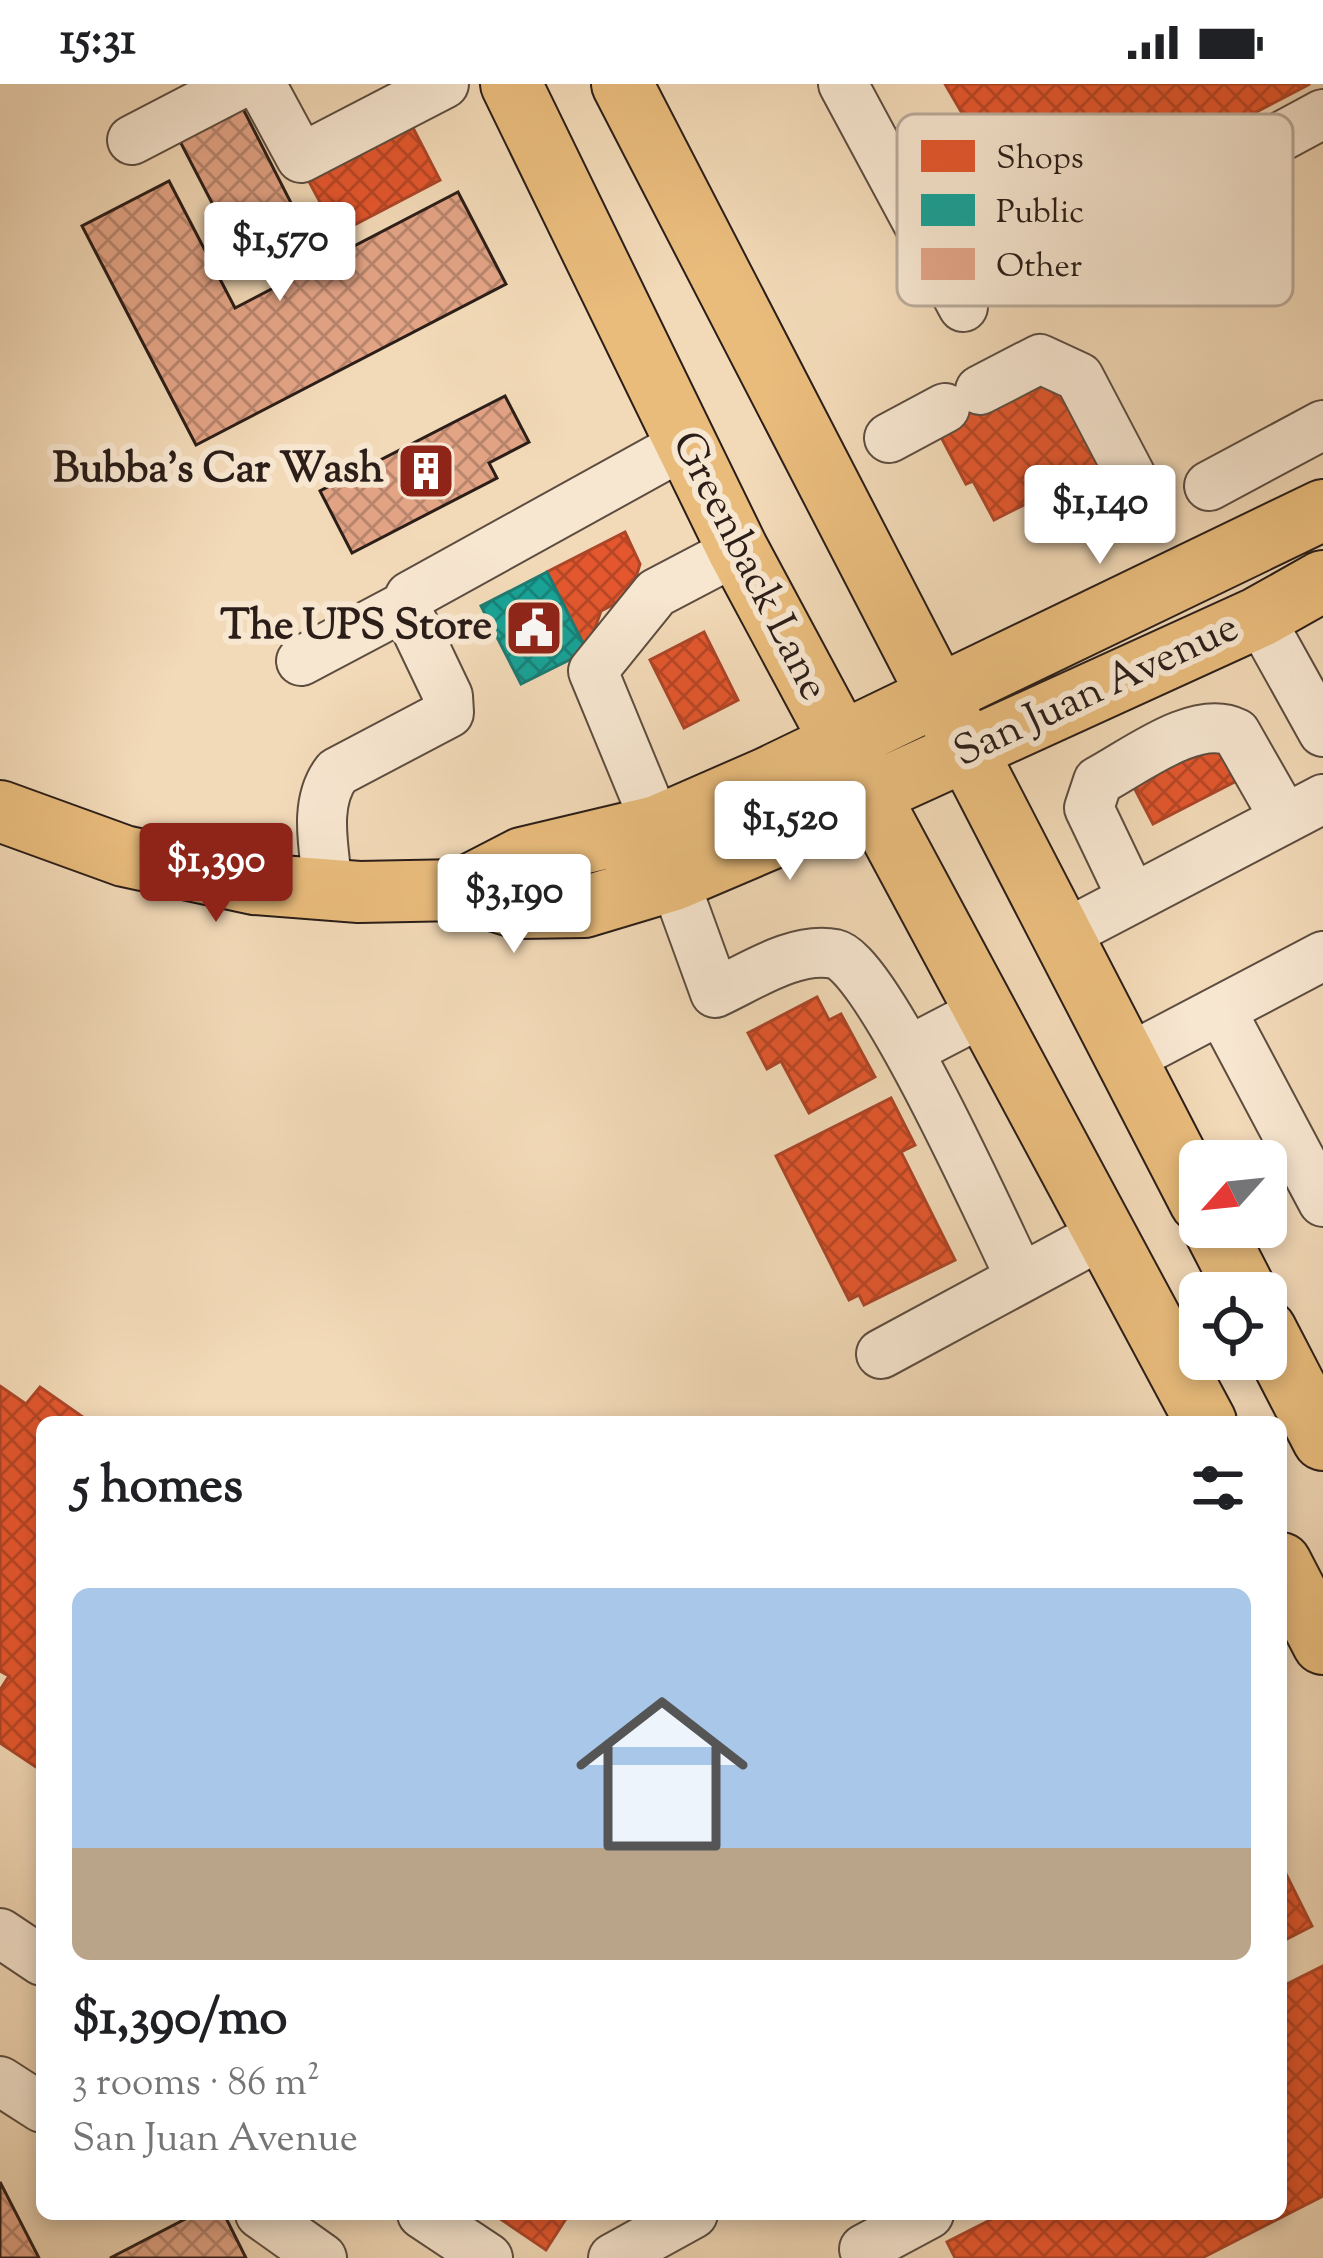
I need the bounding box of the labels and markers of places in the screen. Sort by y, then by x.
pin: $1,570 [182,202,378,304]
building icon: Bubba's Car Wash [395,440,457,502]
place label: Bubba's Car Wash [53,441,384,501]
pin: $1,140 [1002,465,1198,567]
public building icon: The UPS Store [503,597,565,659]
place label: The UPS Store [220,598,492,658]
pin: $1,520 [692,781,888,883]
pin: $1,390 [118,823,314,925]
pin: $3,190 [416,854,612,956]

